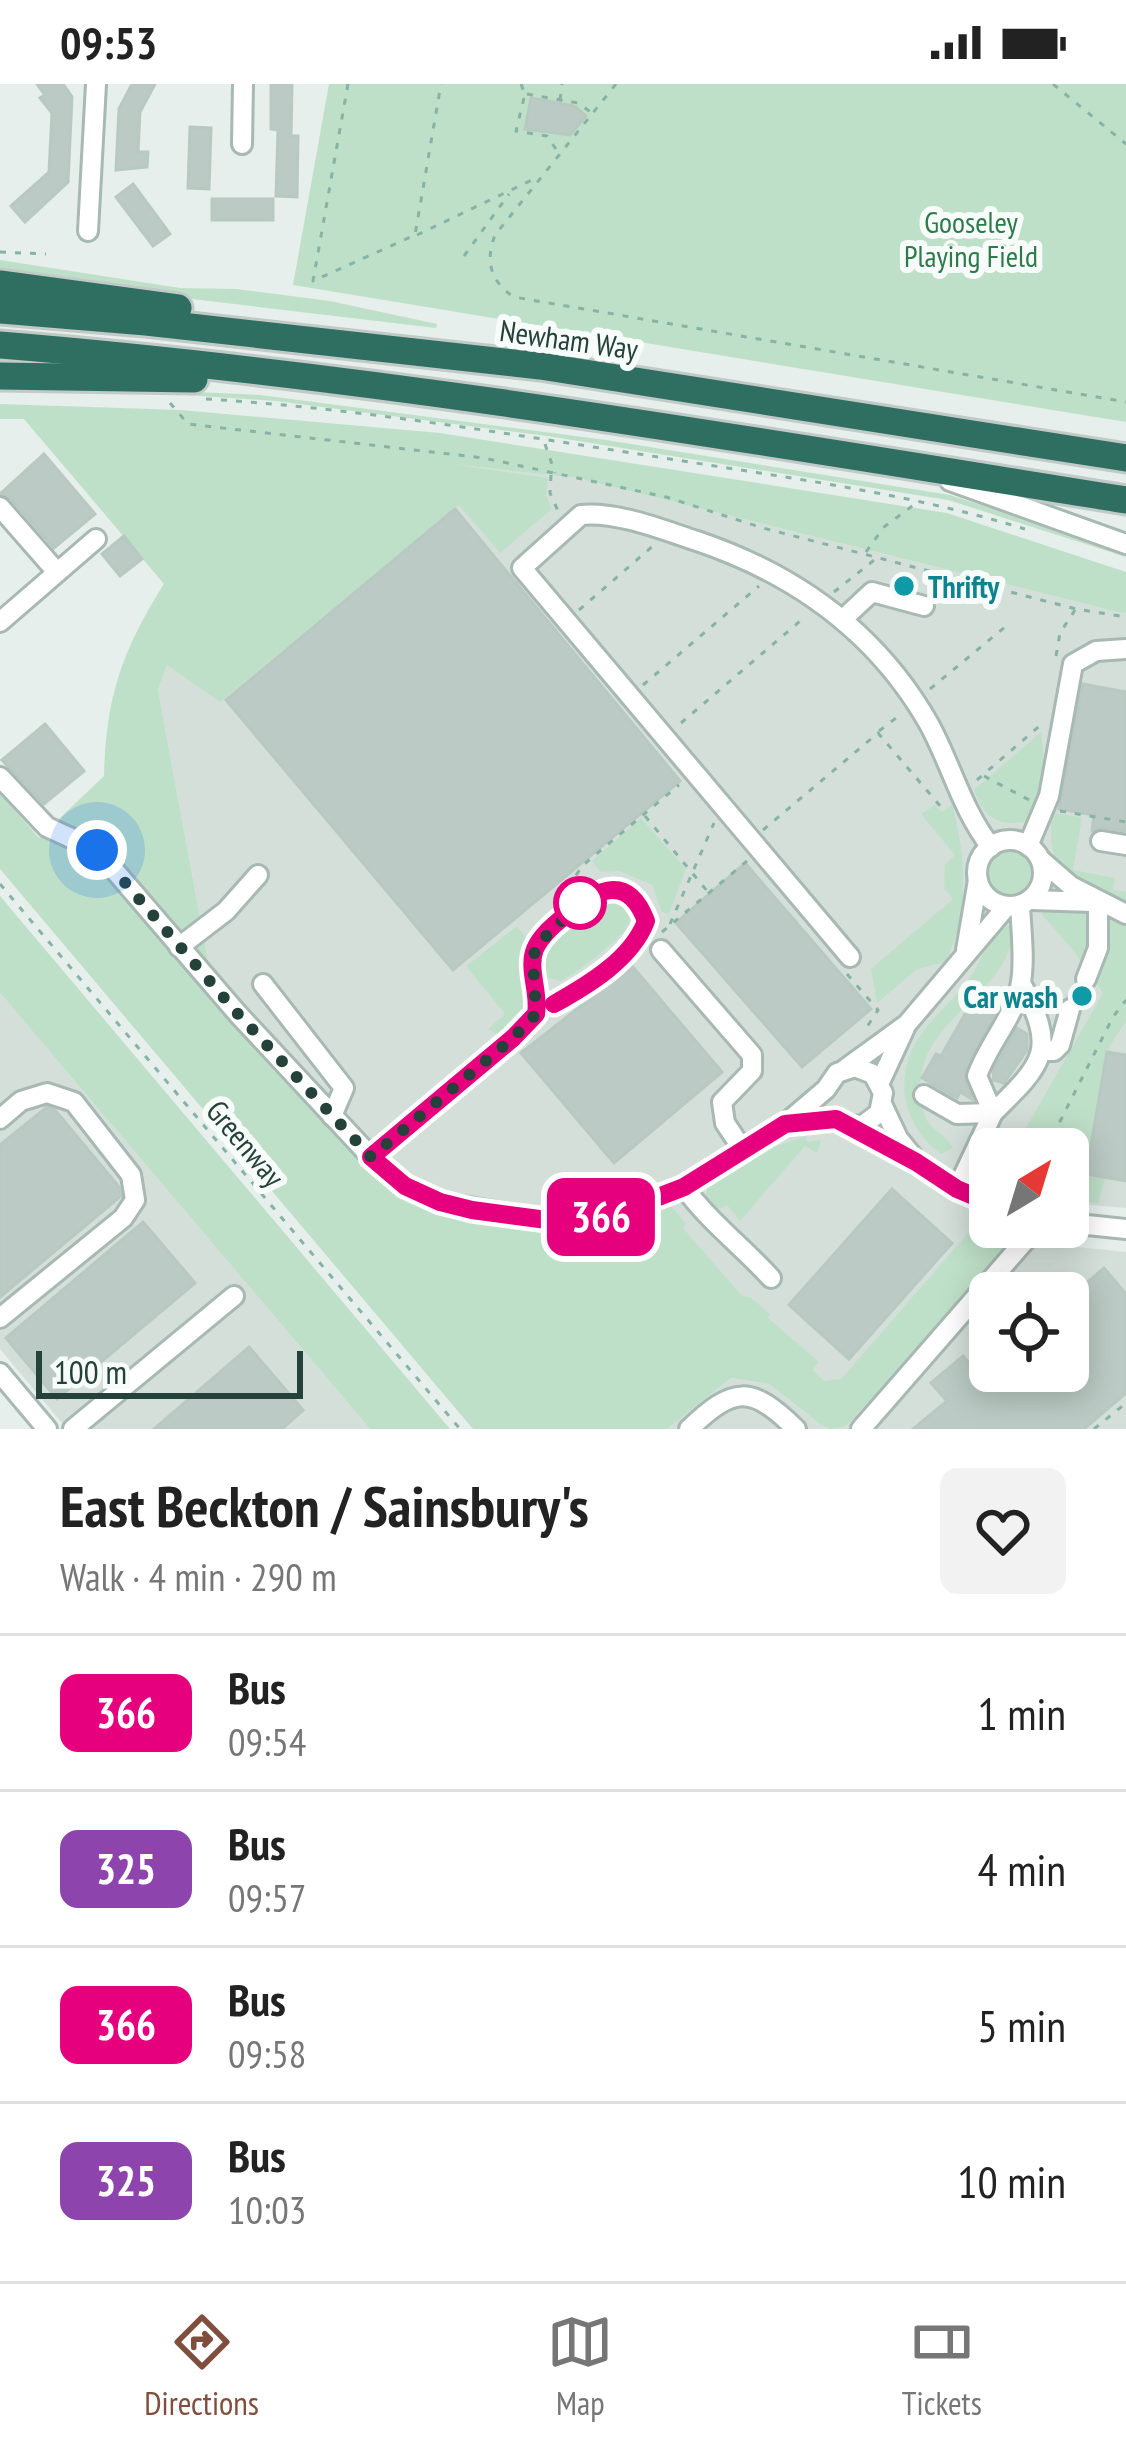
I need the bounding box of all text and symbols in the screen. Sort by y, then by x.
text: 09:53 [60,13,157,71]
park label: Gooseley Playing Field [904,202,1038,275]
street label: Newham Way [497,310,641,368]
place label: Thrifty [928,567,1000,606]
marker: Thrifty [891,573,917,599]
your location [67,820,127,880]
unlabelled marker [555,878,605,928]
place label: Car wash [963,977,1058,1016]
marker: Car wash [1069,983,1095,1009]
street label: Greenway [198,1092,294,1195]
north arrow [969,1128,1089,1248]
map controls [969,1128,1089,1392]
line badge: 366 [532,1178,670,1256]
text: 366 [571,1189,631,1244]
button: locate [969,1272,1089,1392]
scale bar [36,1345,303,1398]
text: 100 m [54,1350,127,1393]
button: heart [940,1468,1066,1594]
text: East Beckton / Sainsbury's [60,1469,589,1543]
text: Walk · 4 min · 290 m [60,1551,337,1602]
text: Bus [228,1658,286,1716]
text: 1 min [977,1684,1066,1742]
text: 366 [96,1685,156,1740]
text: 09:54 [228,1716,306,1767]
text: Bus [228,1814,286,1872]
text: 4 min [977,1840,1066,1898]
text: 325 [96,1841,156,1896]
text: 09:57 [228,1872,306,1923]
text: Bus [228,1970,286,2028]
text: 5 min [977,1996,1066,2054]
text: 366 [96,1997,156,2052]
text: 09:58 [228,2028,306,2079]
text: Bus [228,2126,286,2184]
text: 10 min [957,2152,1066,2210]
text: 325 [96,2153,156,2208]
text: 10:03 [228,2184,306,2235]
tab: Directions [144,2309,259,2424]
tab: Map [547,2309,613,2424]
tab: Tickets [902,2309,982,2424]

